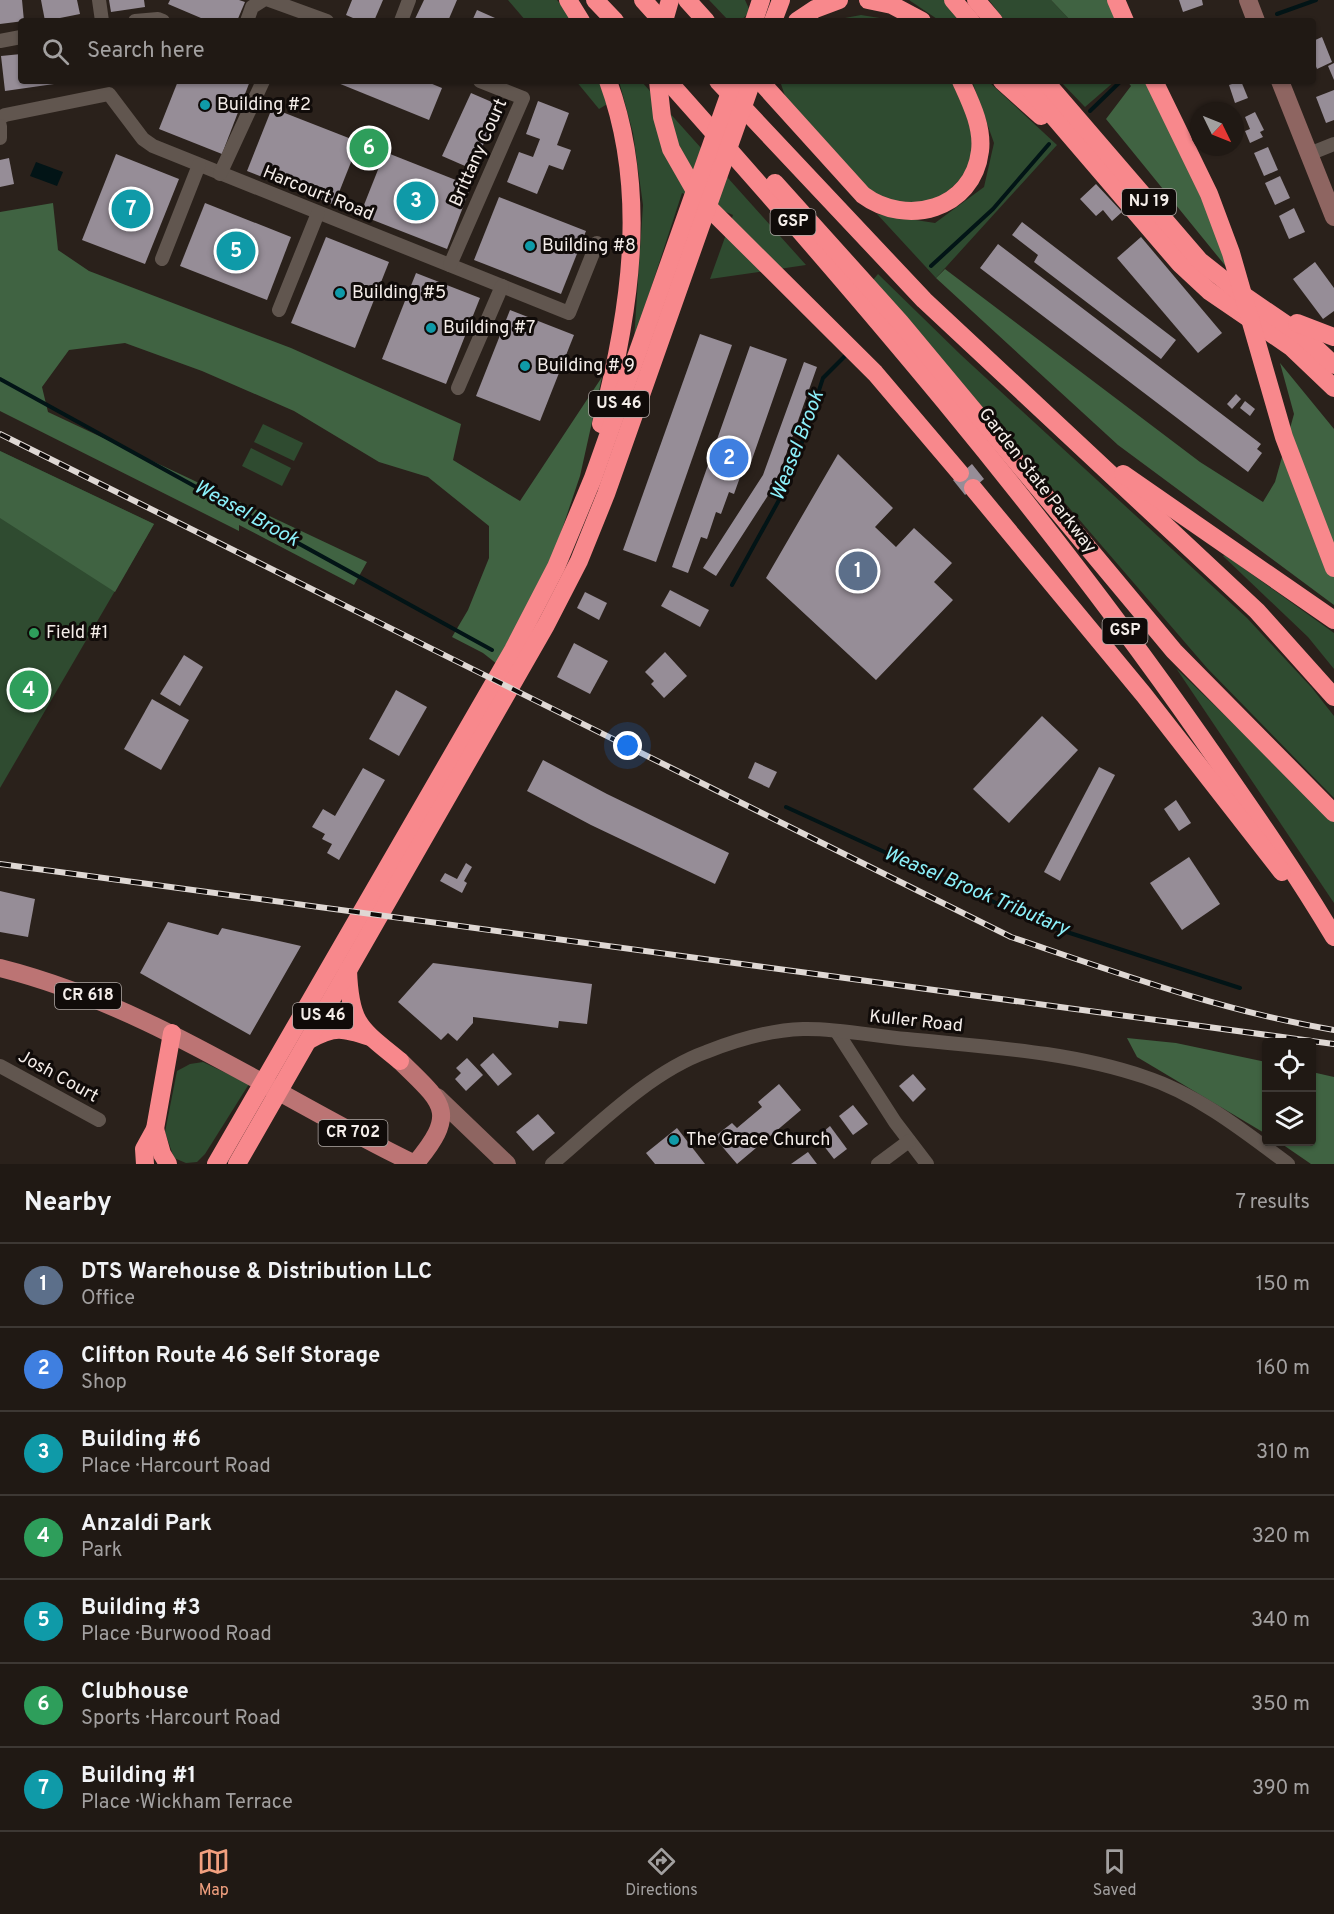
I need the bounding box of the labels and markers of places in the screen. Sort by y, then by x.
place label: Building #2 [217,94,311,117]
marker: Building #2 [198,98,212,112]
pin: 6 [350,126,388,170]
pin: 3 [396,178,436,224]
pin: 7 [112,186,150,232]
pin: 5 [216,228,256,274]
place label: Building #8 [542,235,636,258]
marker: Building #8 [523,239,537,253]
place label: Building #5 [352,282,446,305]
marker: Building #5 [333,286,347,300]
place label: Building #7 [443,317,535,340]
marker: Building #7 [424,321,438,335]
place label: Building # 9 [537,355,635,378]
marker: Building # 9 [518,359,532,373]
pin: 2 [710,436,748,480]
pin: 1 [838,548,878,594]
place label: Field #1 [46,622,108,645]
marker: Field #1 [27,626,41,640]
pin: 4 [9,668,48,712]
place label: The Grace Church [686,1129,830,1152]
marker: The Grace Church [667,1133,681,1147]

